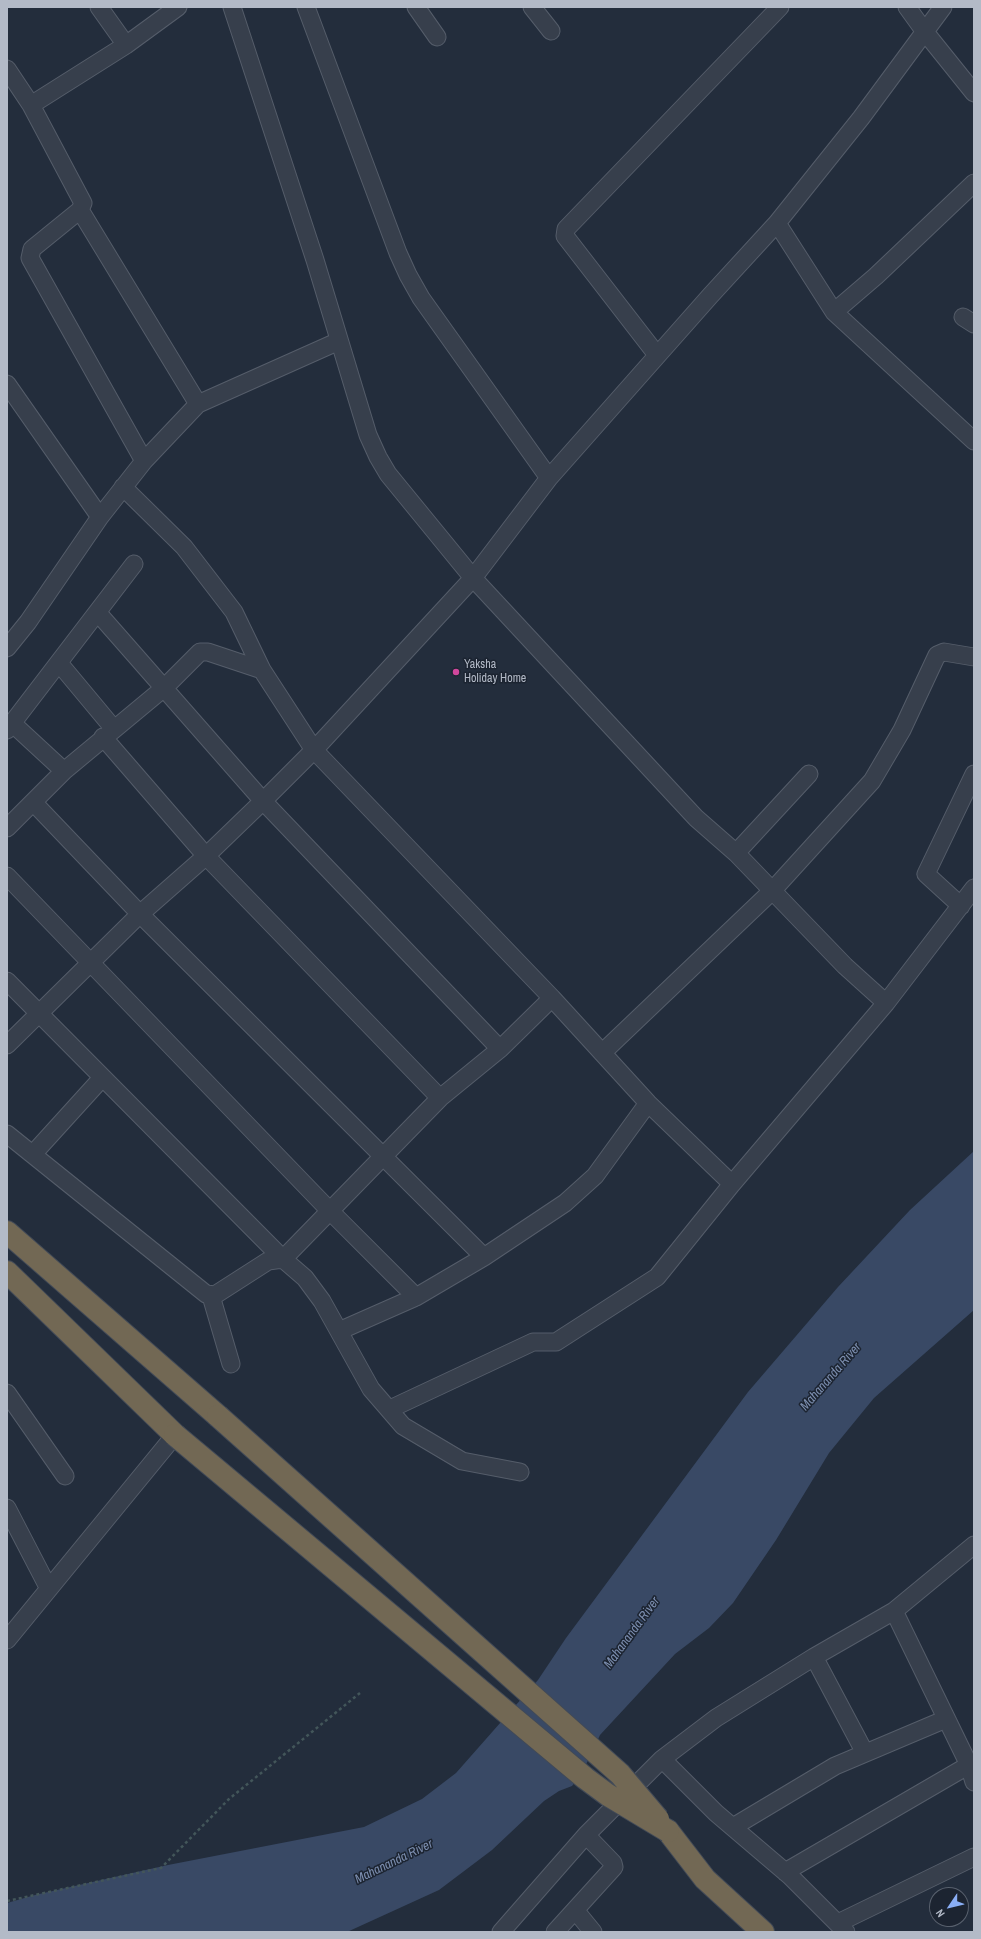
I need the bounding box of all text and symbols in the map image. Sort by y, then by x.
place label: Yaksha Holiday Home [464,658,526,686]
marker: Yaksha Holiday Home [451,667,461,677]
water label: Mahananda River [797,1340,865,1414]
water label: Mahananda River [601,1594,663,1672]
water label: Mahananda River [353,1836,435,1888]
north arrow [929,1887,969,1927]
text: N [932,1907,948,1920]

